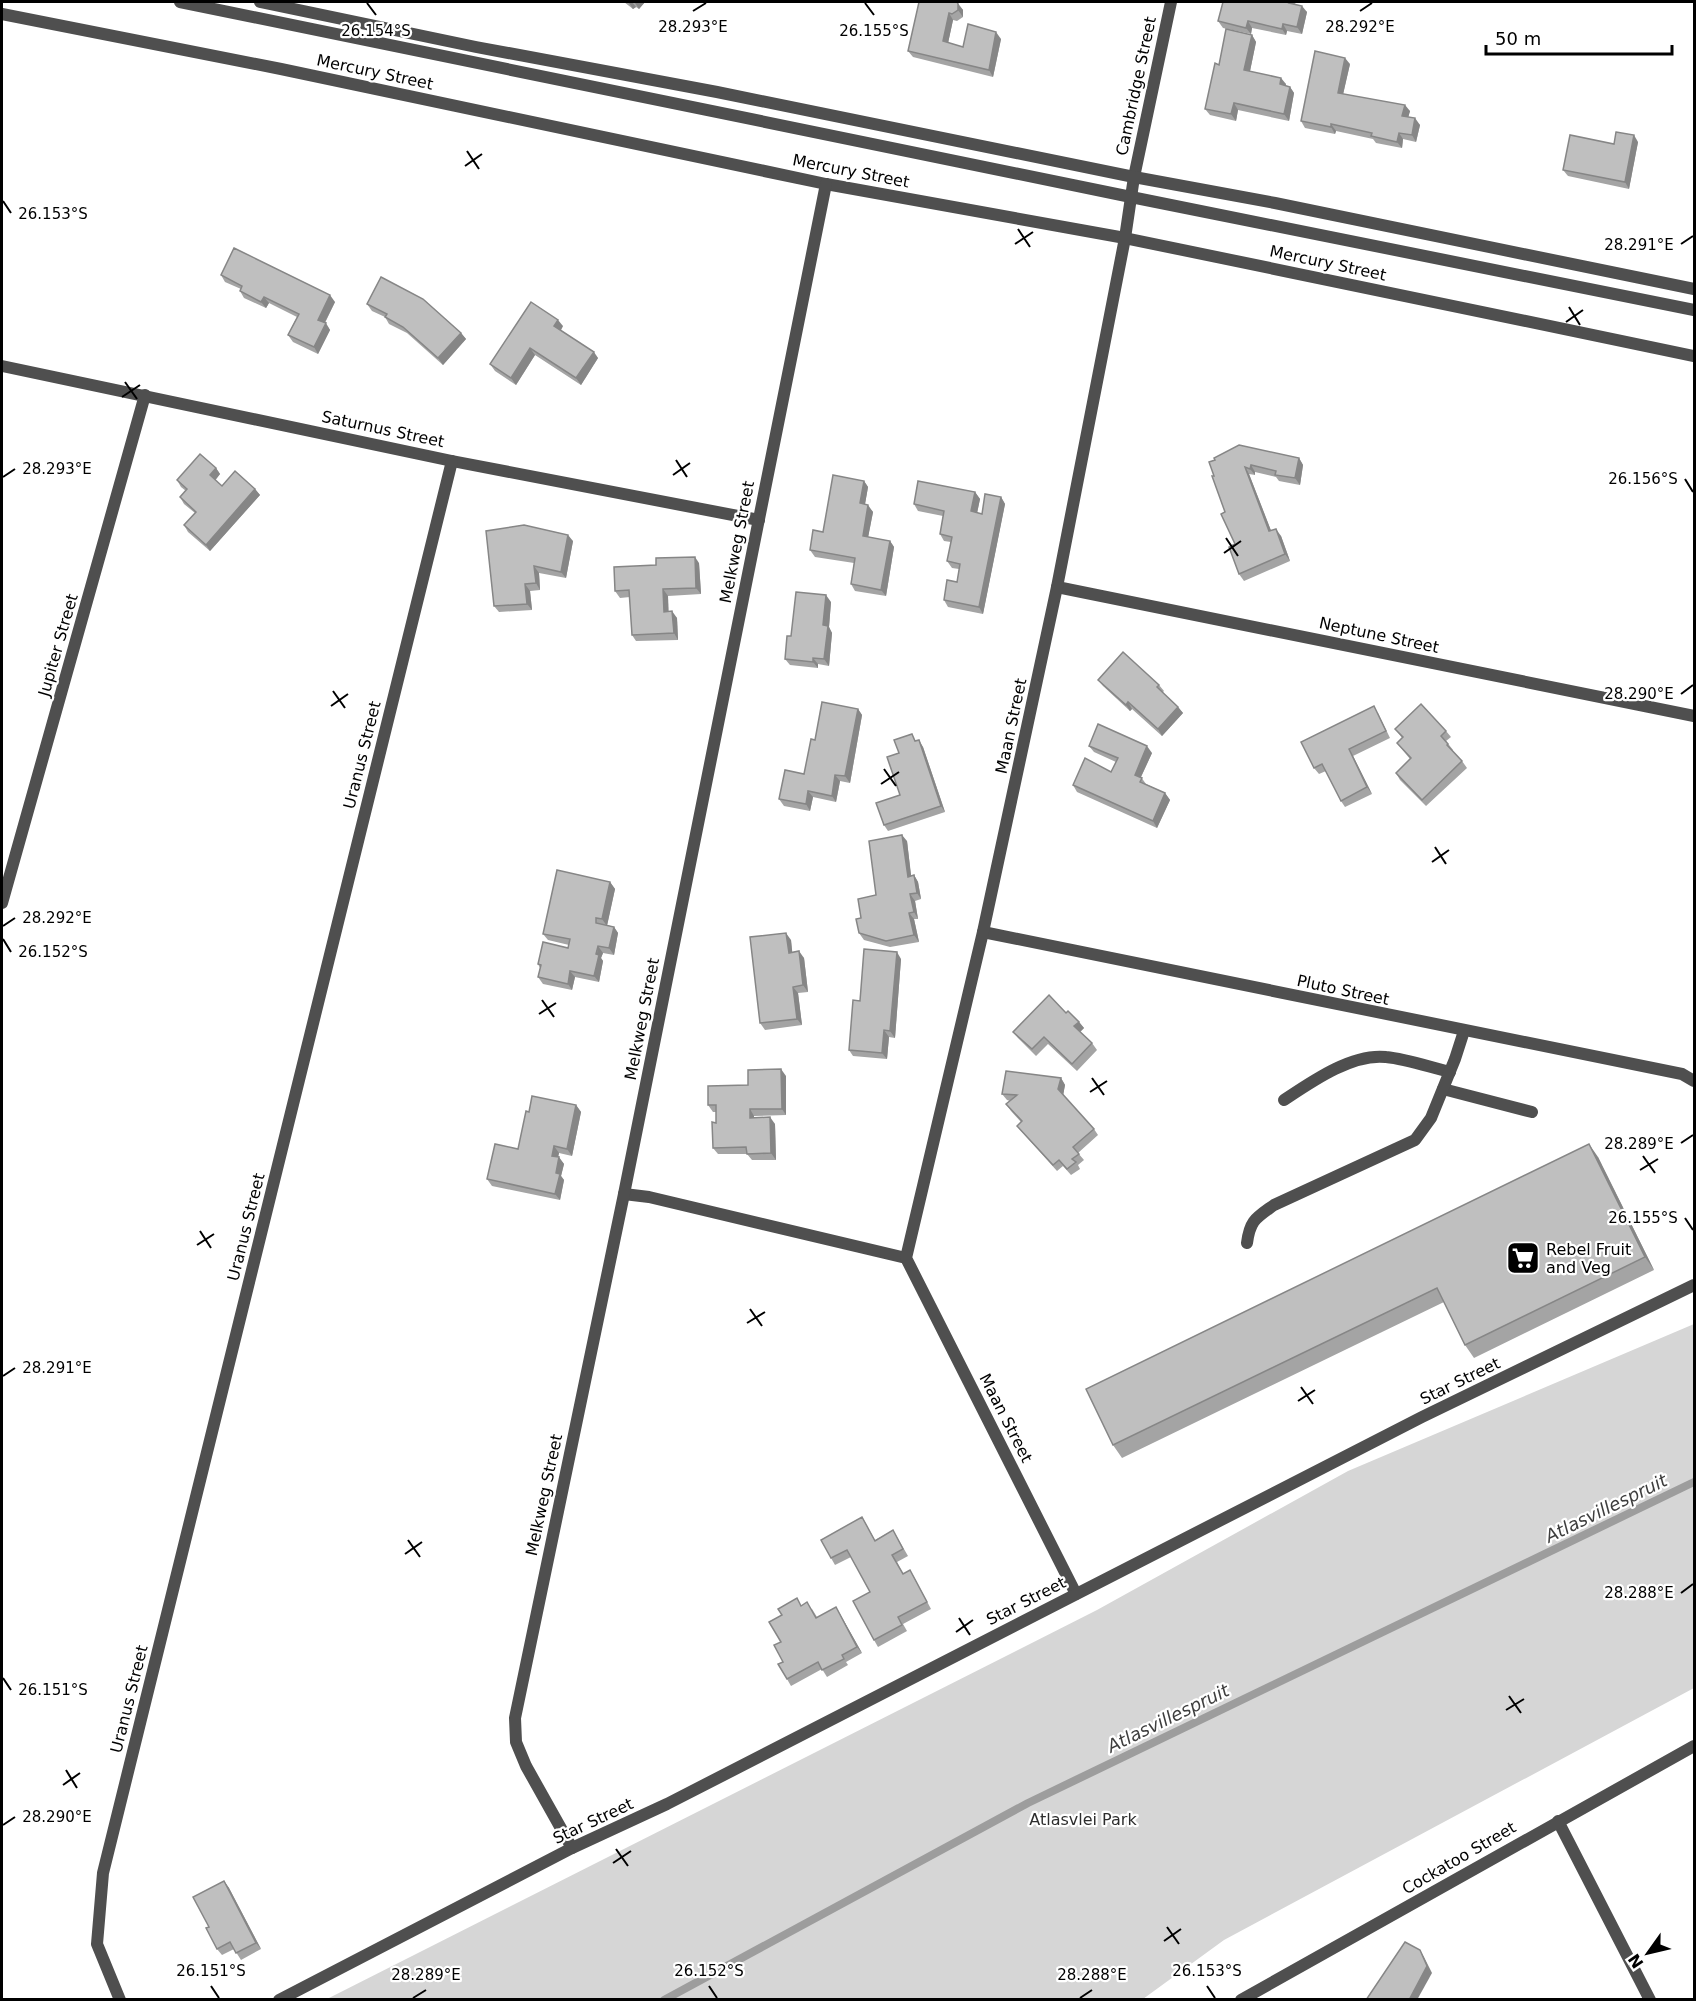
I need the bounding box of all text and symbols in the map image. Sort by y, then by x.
street label: Cambridge Street [1112,15,1160,157]
text: 28.293°E [658,18,728,36]
text: 28.292°E [1325,18,1395,36]
scale bar [1486,18,1672,56]
text: 26.154°S [341,22,411,40]
text: 26.155°S [839,22,909,40]
text: 50 m [1495,28,1541,49]
street label: Mercury Street [315,50,435,94]
street label: Mercury Street [791,150,911,192]
text: 26.153°S [18,205,88,223]
text: 28.291°E [1604,236,1674,254]
street label: Mercury Street [1268,241,1388,285]
street label: Saturnus Street [320,407,446,451]
text: 28.293°E [22,460,92,478]
text: 26.156°S [1608,470,1678,488]
street label: Melkweg Street [716,479,758,605]
street label: Jupiter Street [34,592,82,699]
street label: Neptune Street [1317,613,1441,657]
street label: Maan Street [992,676,1030,776]
text: 28.290°E [1604,685,1674,703]
street label: Uranus Street [339,699,385,811]
text: 28.292°E [22,909,92,927]
text: 26.152°S [18,943,88,961]
street label: Melkweg Street [621,956,663,1082]
street label: Pluto Street [1295,971,1391,1009]
text: 28.289°E [1604,1135,1674,1153]
street label: Uranus Street [223,1171,269,1283]
text: 26.155°S [1608,1209,1678,1227]
supermarket icon: Rebel Fruit and Veg [1505,1240,1541,1276]
place label: Rebel Fruit and Veg [1546,1240,1631,1277]
street label: Star Street [1417,1353,1503,1409]
text: 28.291°E [22,1359,92,1377]
street label: Maan Street [975,1370,1037,1466]
street label: Melkweg Street [522,1432,566,1558]
water label: Atlasvillespruit [1541,1469,1671,1547]
street label: Star Street [983,1573,1069,1629]
text: 28.288°E [1604,1584,1674,1602]
street label: Uranus Street [106,1643,152,1755]
water label: Atlasvillespruit [1103,1679,1233,1757]
text: 26.151°S [18,1681,88,1699]
street label: Star Street [550,1794,636,1848]
text: 28.290°E [22,1808,92,1826]
park label: Atlasvlei Park [1029,1810,1137,1829]
street label: Cockatoo Street [1399,1818,1519,1898]
north arrow [1618,1923,1678,1983]
text: N [1624,1950,1648,1972]
text: 26.151°S [176,1962,246,1980]
text: 26.152°S [674,1962,744,1980]
text: 26.153°S [1172,1962,1242,1980]
text: 28.289°E [391,1966,461,1984]
text: 28.288°E [1057,1966,1127,1984]

